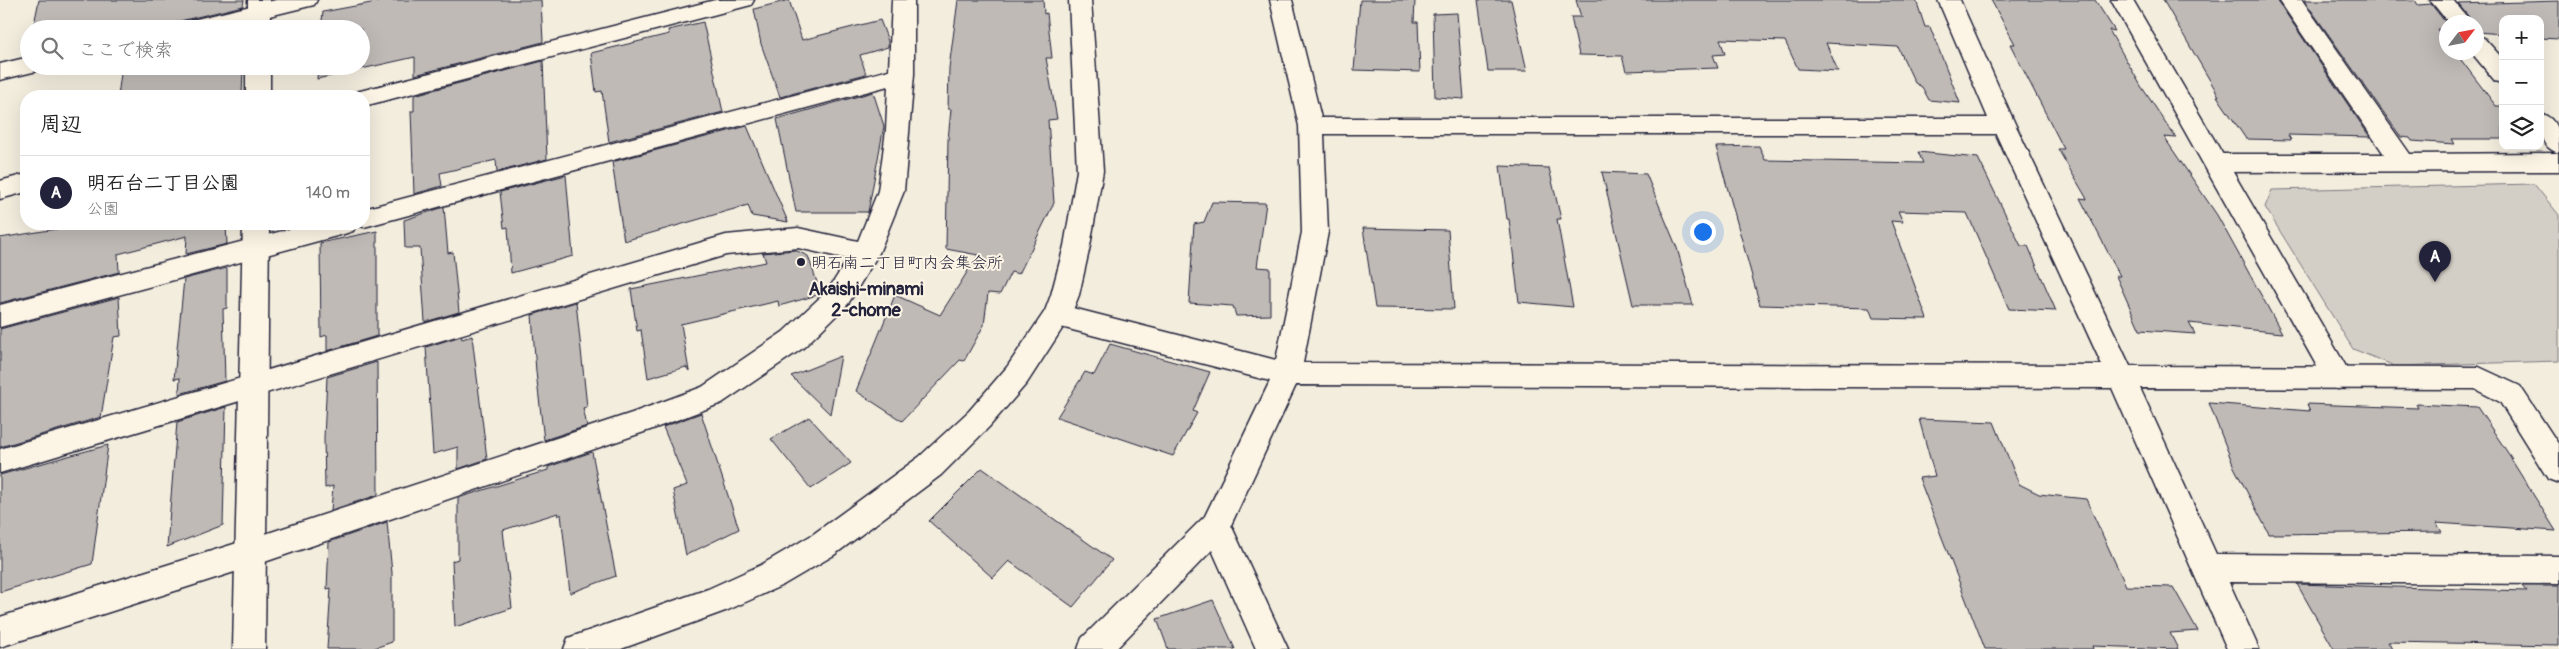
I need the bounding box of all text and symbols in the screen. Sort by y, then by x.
north arrow [2439,15,2484,60]
map controls [2499,15,2544,150]
button: + [2499,15,2544,60]
search box [20,20,370,75]
icon: search [38,34,66,62]
text: ここで検索 [78,38,173,62]
button: − [2499,60,2544,105]
button: layers [2499,105,2544,150]
text: 周辺 [40,111,82,138]
text: 明石台二丁目公園 [87,171,239,195]
text: A [51,183,61,203]
text: 140 m [306,183,350,203]
text: 公園 [87,199,119,219]
your location [1690,219,1716,245]
pin: A [2419,241,2451,282]
place label: 明石南二丁目町内会集会所 [811,253,1003,273]
marker: 明石南二丁目町内会集会所 [795,256,807,268]
district label: Akaishi-minami 2-chome [808,278,924,322]

